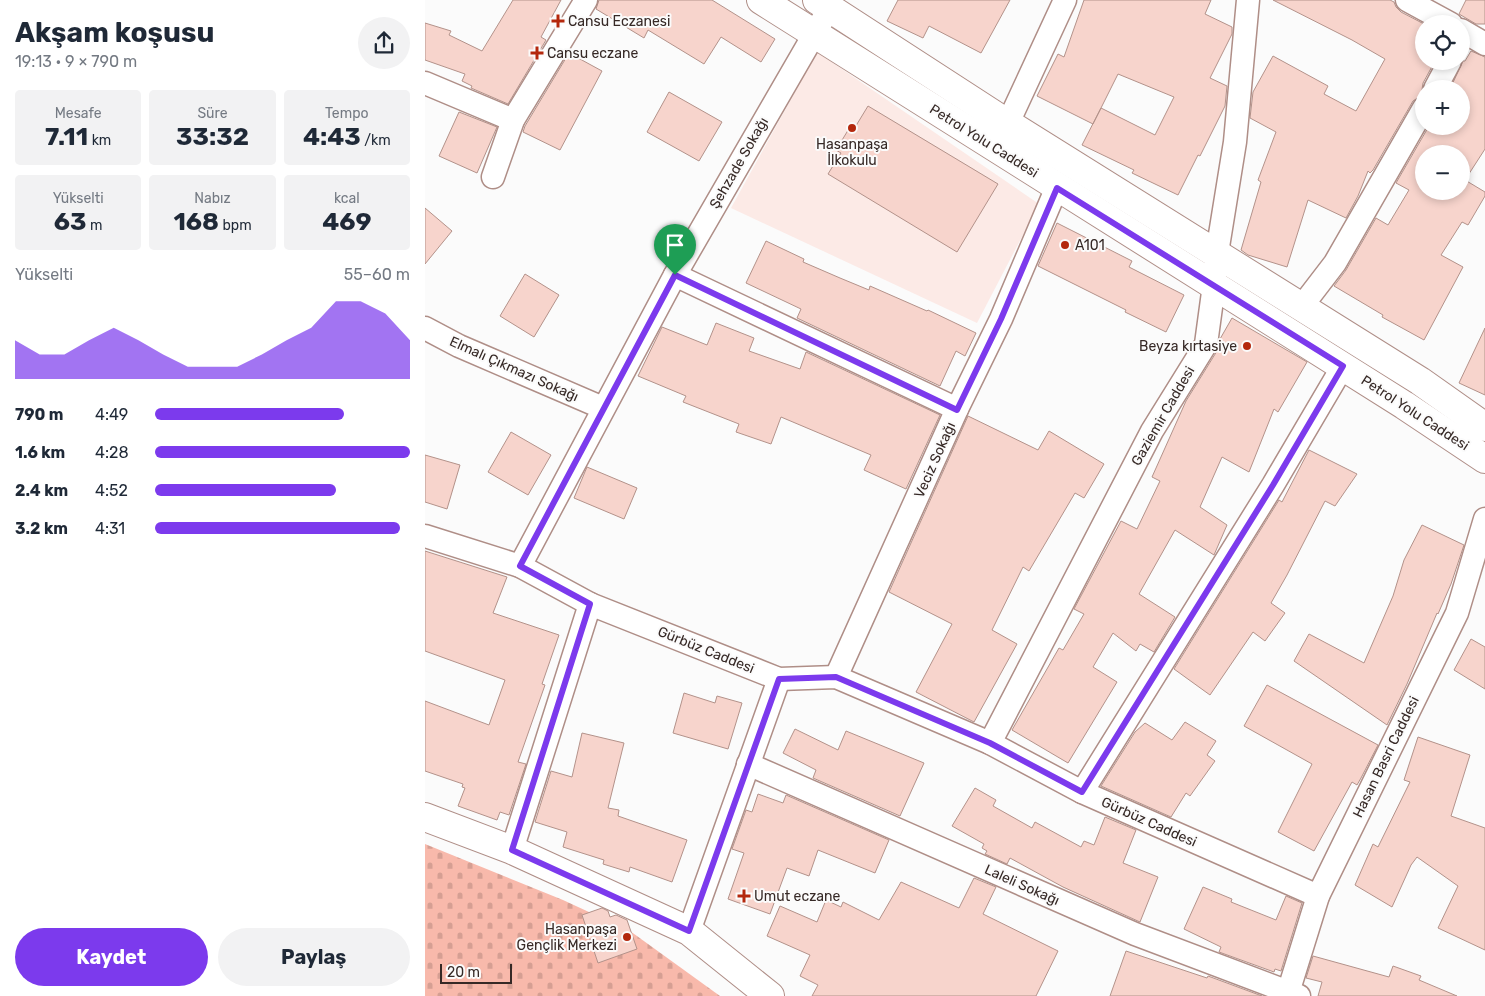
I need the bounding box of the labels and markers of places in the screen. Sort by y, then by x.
place label: Cansu Eczanesi [568,13,670,30]
marker: Cansu Eczanesi [552,15,564,27]
place label: Cansu eczane [547,45,638,62]
marker: Cansu eczane [531,47,543,59]
marker: Hasanpaşa İlkokulu [846,122,858,134]
place label: Hasanpaşa İlkokulu [816,136,888,169]
pin [654,224,696,275]
place label: A101 [1075,237,1105,254]
marker: A101 [1059,239,1071,251]
place label: Beyza kırtasiye [1139,338,1237,355]
marker: Beyza kırtasiye [1241,340,1253,352]
place label: Umut eczane [754,888,840,905]
marker: Umut eczane [738,890,750,902]
place label: Hasanpaşa Gençlik Merkezi [517,921,617,954]
marker: Hasanpaşa Gençlik Merkezi [621,931,633,943]

